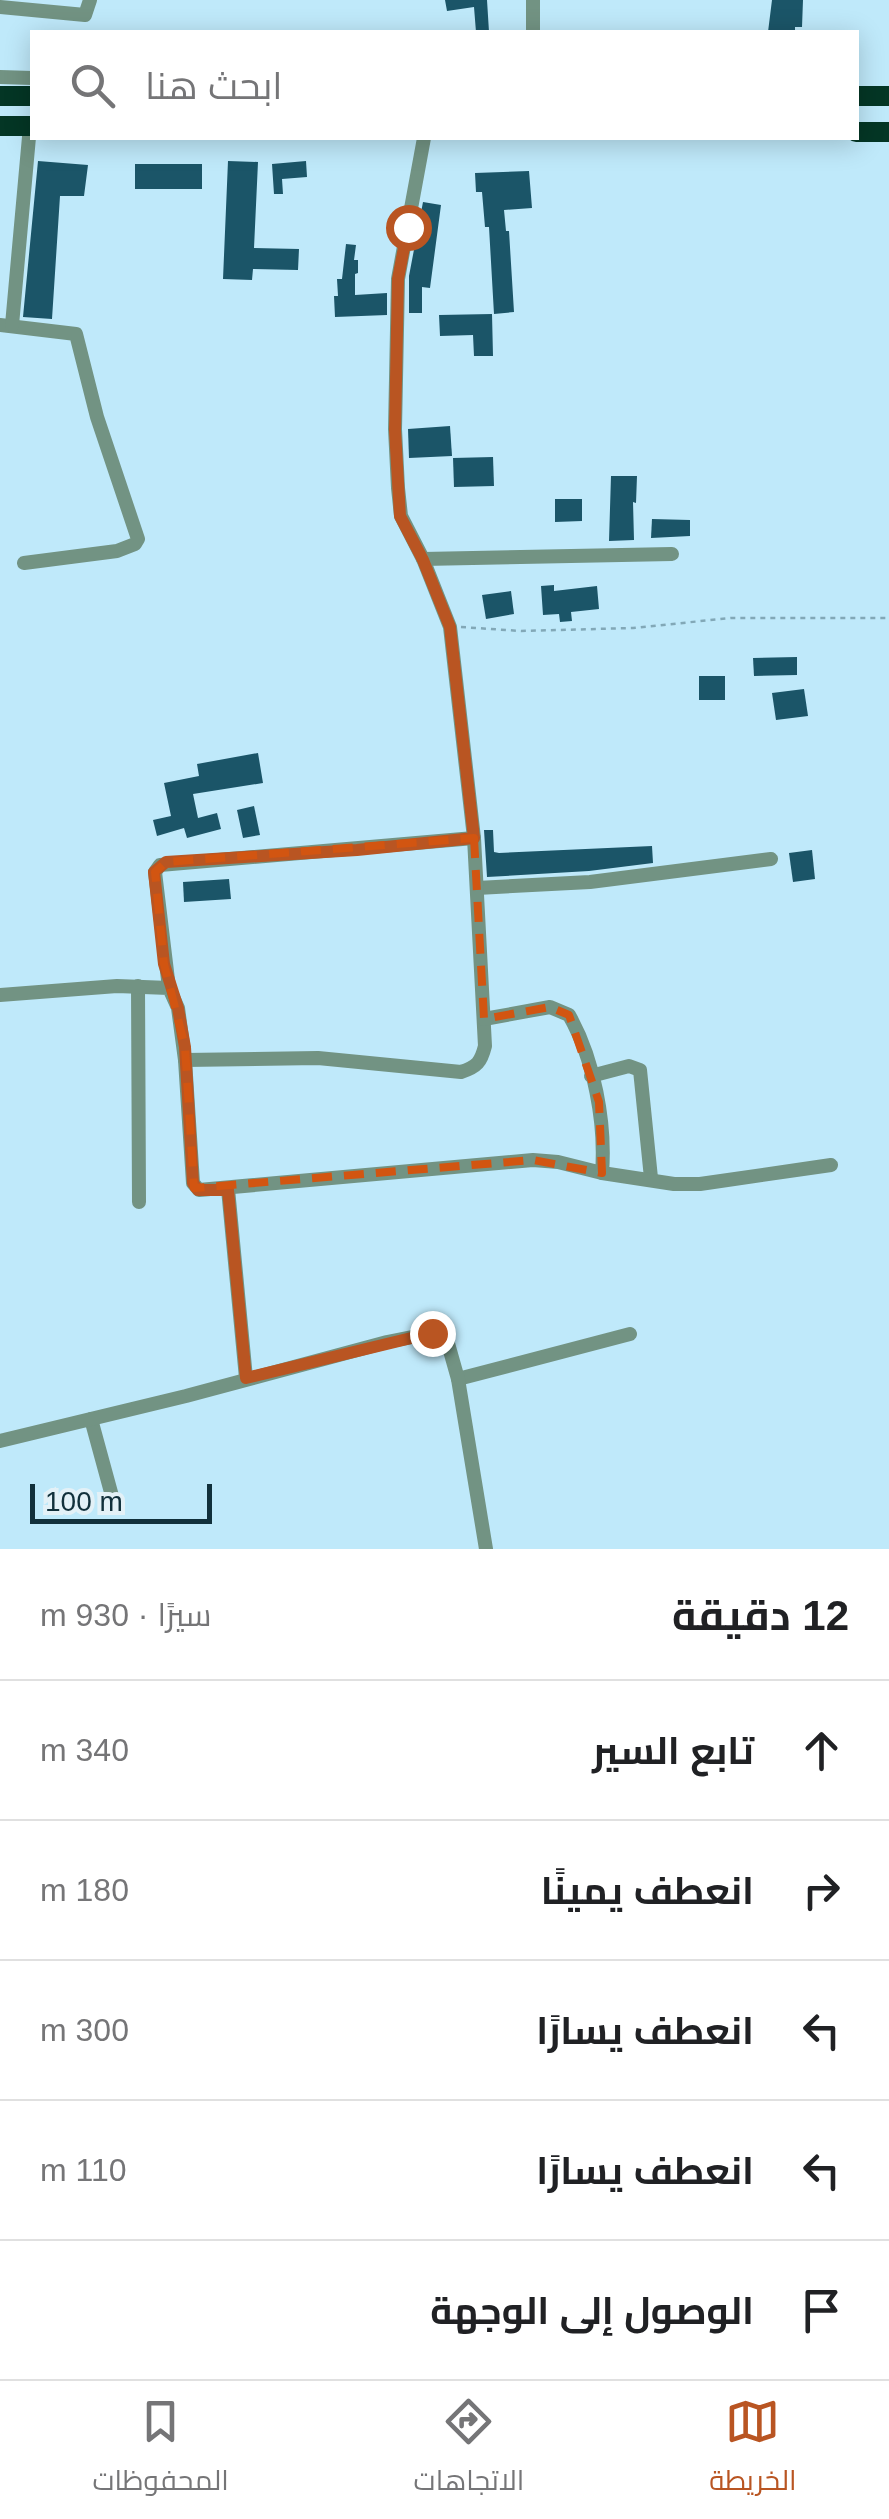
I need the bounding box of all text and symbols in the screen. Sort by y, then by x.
search box [30,30,859,140]
icon: search [65,58,120,113]
text: ابحث هنا [145,65,283,107]
route start [386,205,432,251]
route end [410,1311,456,1357]
scale bar [30,1479,212,1524]
text: 100 m [45,1486,123,1517]
text: 12 دقيقة [672,1592,849,1639]
text: سيرًا · 930 m [40,1597,211,1633]
icon: ahead [794,1723,849,1778]
text: تابع السير [592,1730,754,1772]
text: 340 m [40,1732,129,1768]
icon: right [794,1863,849,1918]
text: انعطف يمينًا [541,1870,754,1912]
text: 180 m [40,1872,129,1908]
icon: left [794,2003,849,2058]
text: انعطف يسارًا [536,2010,754,2052]
text: 300 m [40,2012,129,2048]
icon: left [794,2143,849,2198]
text: انعطف يسارًا [536,2150,754,2192]
text: 110 m [40,2152,127,2188]
icon: arrive [794,2283,849,2338]
text: الوصول إلى الوجهة [430,2290,754,2332]
tab: المحفوظات [92,2394,229,2506]
tab: الاتجاهات [414,2394,524,2506]
tab: الخريطة [709,2394,797,2506]

